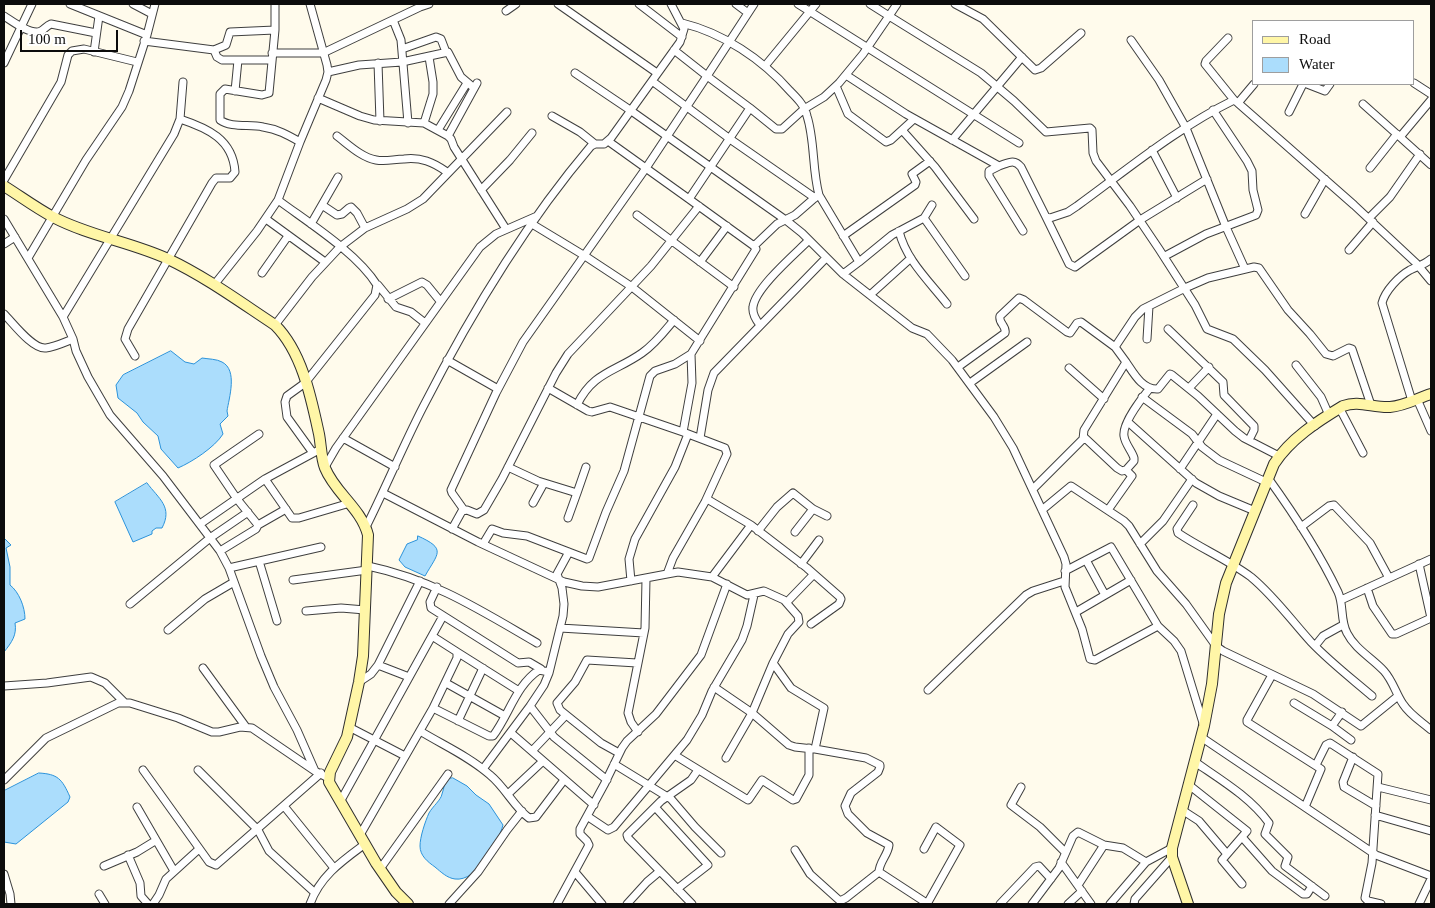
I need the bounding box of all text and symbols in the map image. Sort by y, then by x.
scale bar [22,20,120,52]
legend [1252,20,1415,85]
text: 100 m [28,31,66,47]
text: Road [1299,31,1331,47]
text: Water [1299,56,1334,72]

